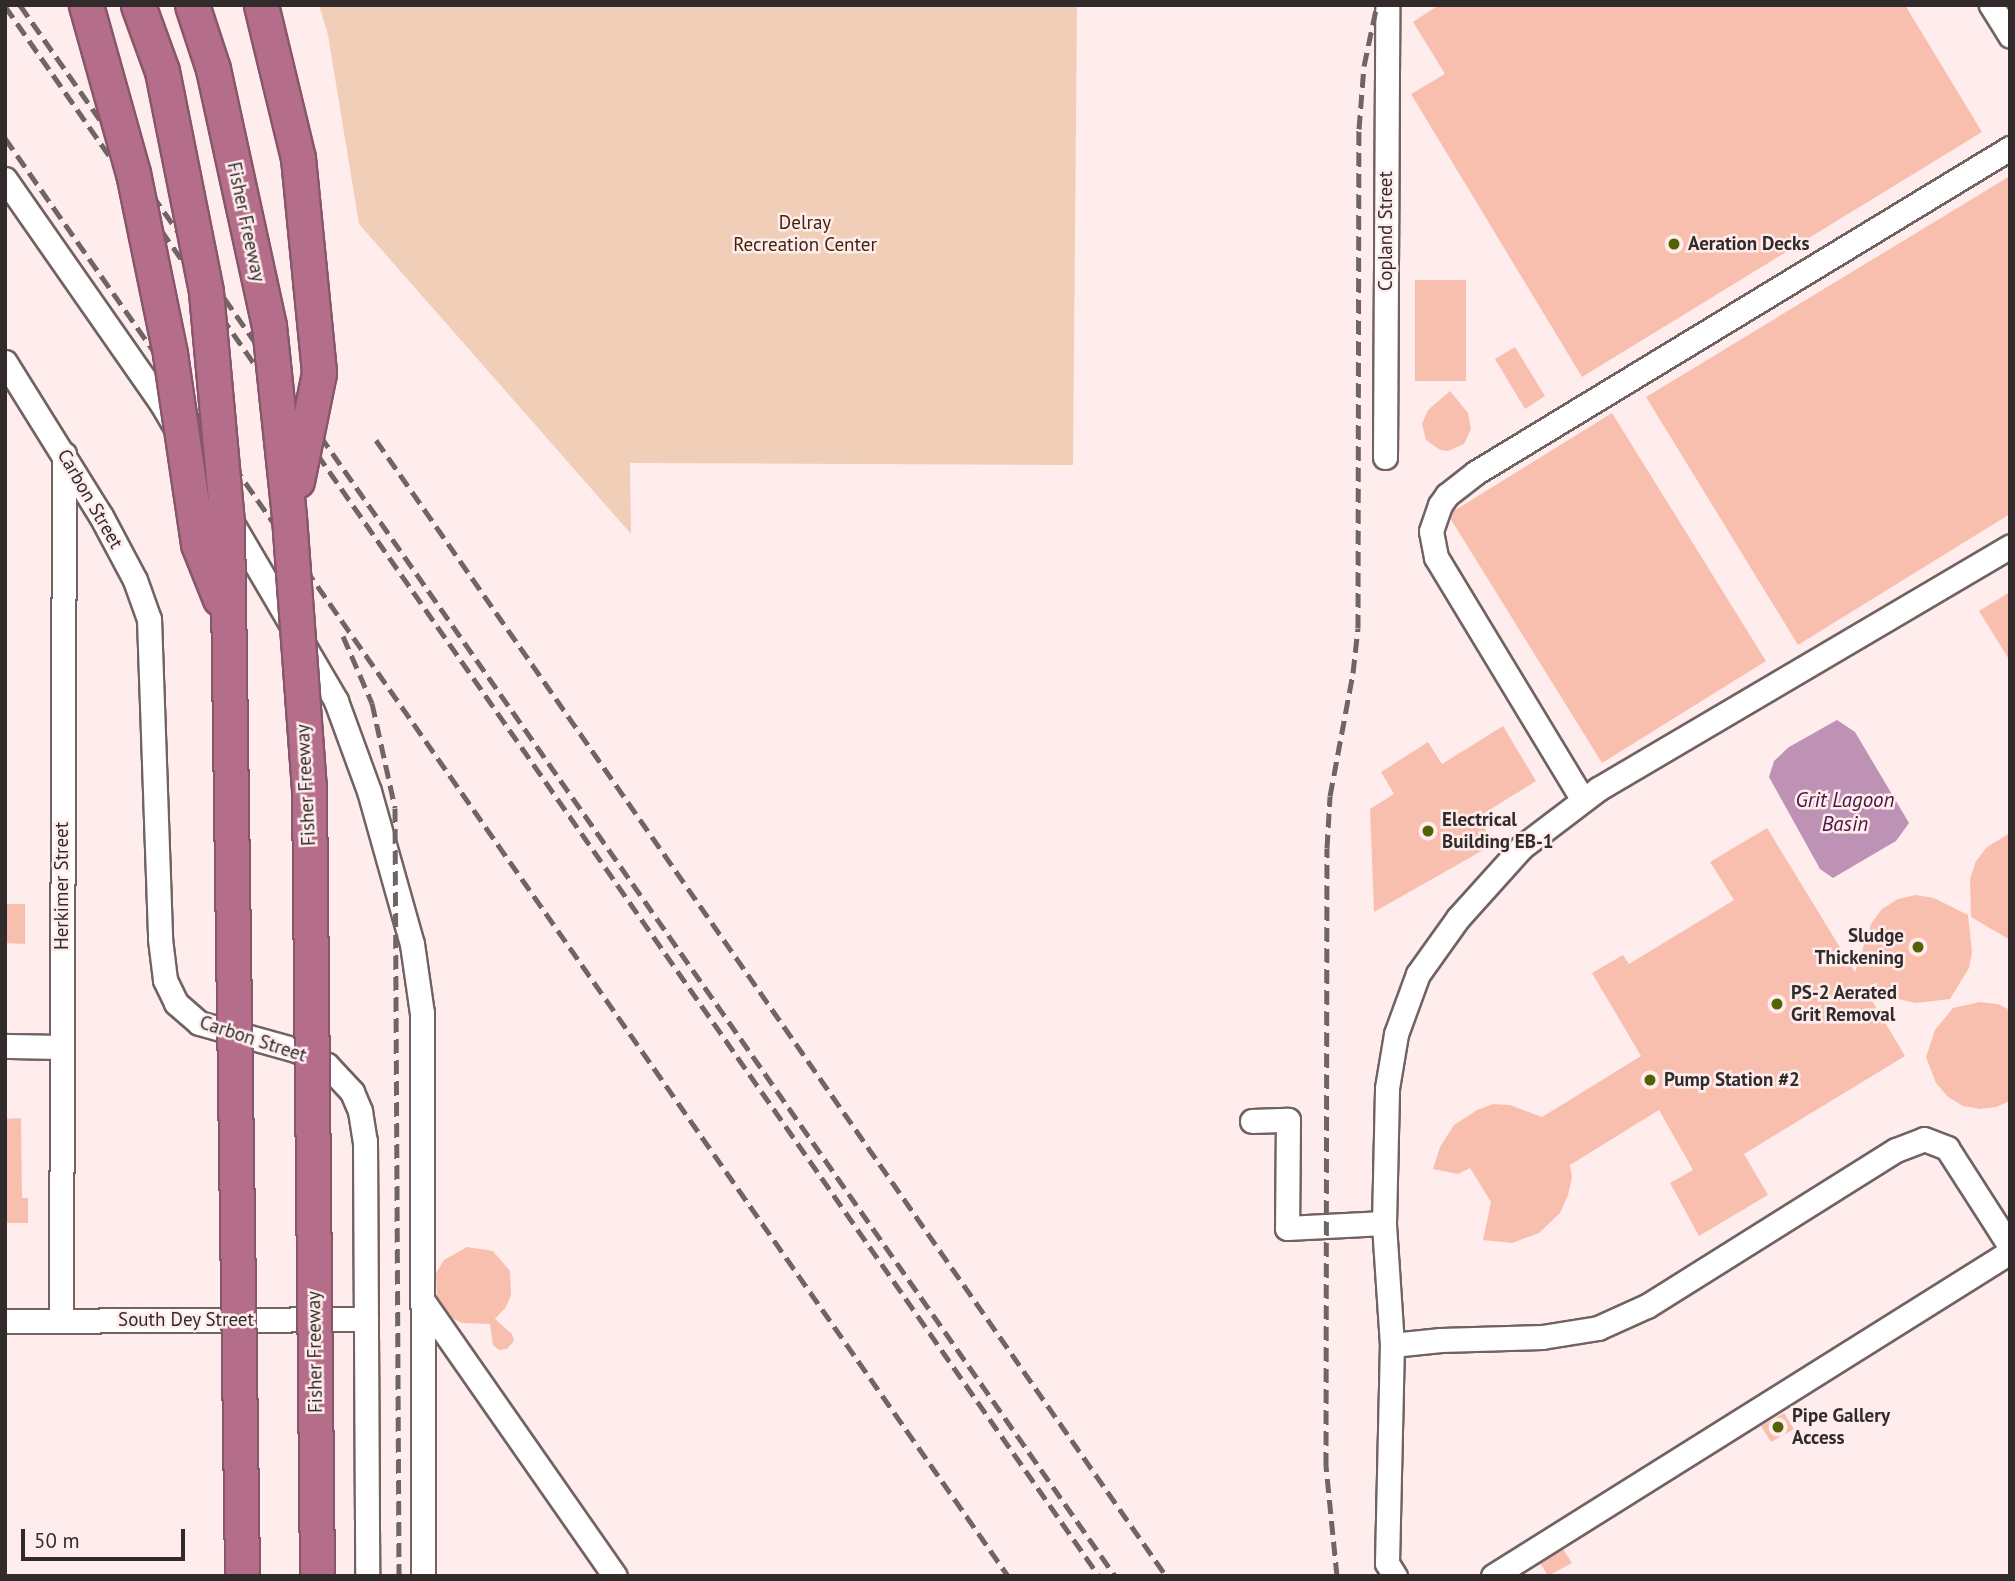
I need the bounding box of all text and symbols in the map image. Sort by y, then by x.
street label: Fisher Freeway [222,160,270,284]
street label: Copland Street [1375,171,1397,291]
park label: Delray Recreation Center [733,212,877,256]
place label: Aeration Decks [1688,233,1809,255]
marker: Aeration Decks [1666,236,1682,252]
street label: Carbon Street [52,445,128,553]
street label: Fisher Freeway [291,724,321,846]
water label: Grit Lagoon Basin [1795,787,1895,837]
place label: Electrical Building EB-1 [1442,809,1554,853]
street label: Herkimer Street [51,822,73,950]
marker: Electrical Building EB-1 [1420,823,1436,839]
place label: Sludge Thickening [1815,925,1904,969]
marker: Sludge Thickening [1910,939,1926,955]
place label: PS-2 Aerated Grit Removal [1791,982,1898,1026]
marker: PS-2 Aerated Grit Removal [1769,996,1785,1012]
street label: Carbon Street [197,1011,309,1067]
place label: Pump Station #2 [1664,1069,1800,1091]
marker: Pump Station #2 [1642,1072,1658,1088]
street label: Fisher Freeway [303,1291,327,1413]
street label: South Dey Street [118,1309,254,1331]
place label: Pipe Gallery Access [1792,1405,1890,1449]
marker: Pipe Gallery Access [1770,1419,1786,1435]
scale bar [24,1514,189,1558]
text: 50 m [34,1527,80,1554]

